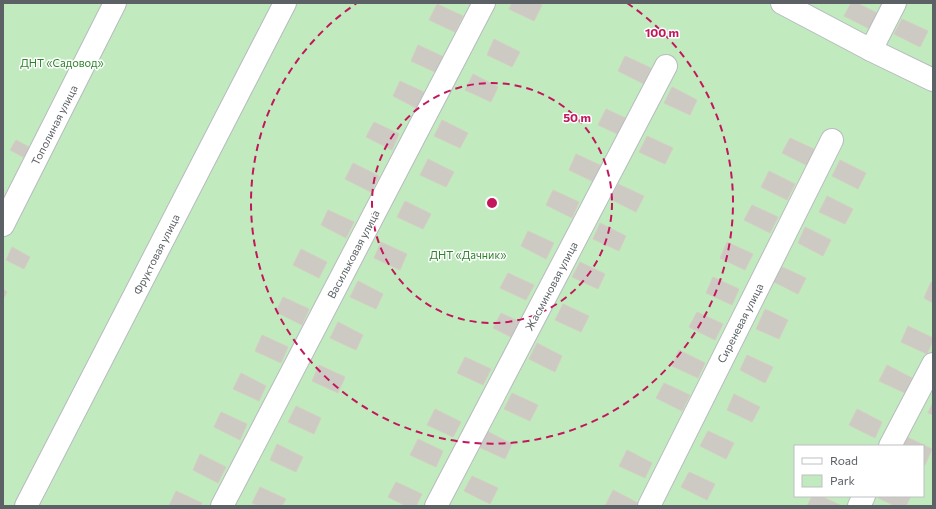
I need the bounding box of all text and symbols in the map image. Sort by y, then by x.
text: 100 m [645,25,679,39]
park label: ДНТ «Садовод» [20,56,104,69]
street label: Тополиная улица [28,83,80,167]
text: 50 m [563,110,591,124]
centre of rings [485,196,499,210]
street label: Васильковая улица [324,208,382,300]
street label: Фруктовая улица [130,212,182,296]
street label: Жасминовая улица [522,239,580,333]
park label: ДНТ «Дачник» [429,248,507,261]
street label: Сиреневая улица [714,281,766,365]
legend [794,445,924,497]
text: Road [830,453,858,467]
text: Park [830,473,856,487]

